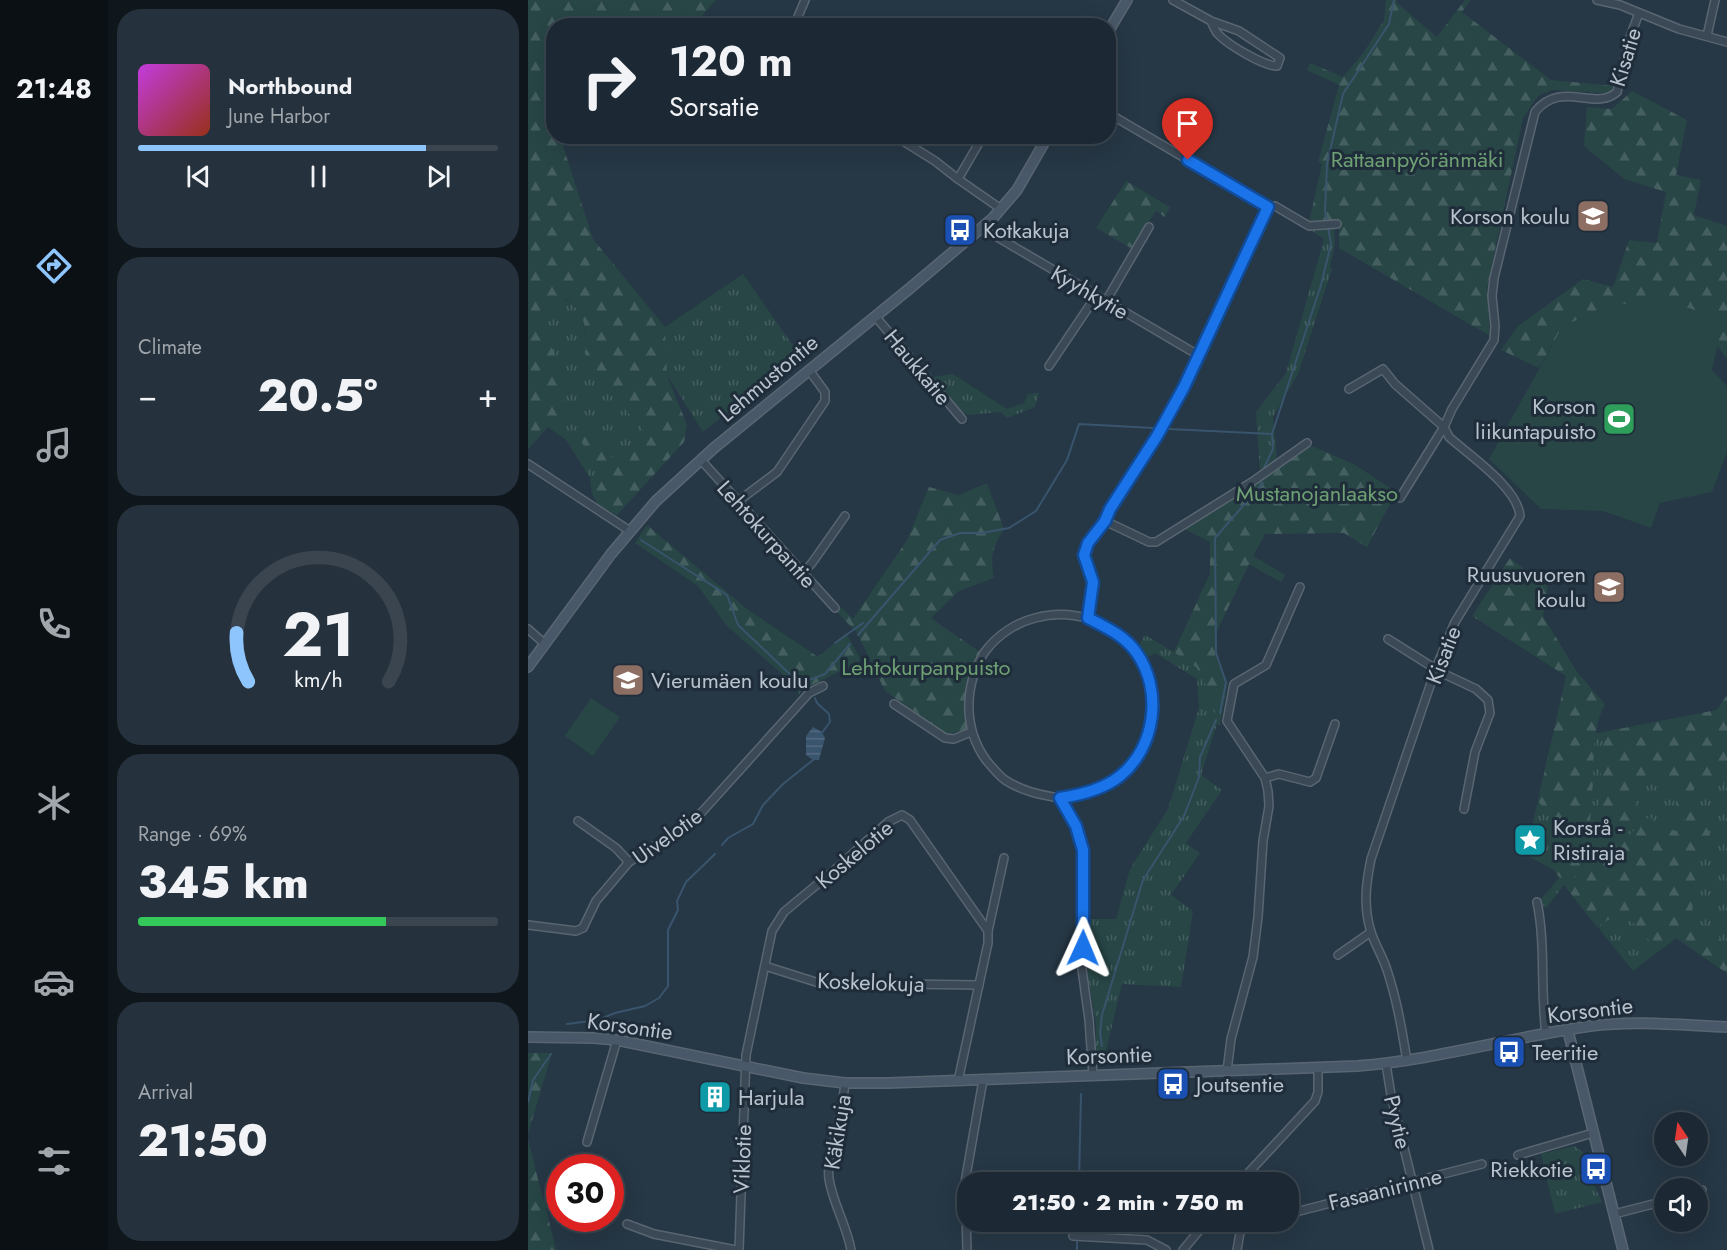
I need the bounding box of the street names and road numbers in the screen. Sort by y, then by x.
street label: Kisatie [1601,24,1649,90]
street label: Kyyhkytie [1045,257,1135,327]
street label: Haukkatie [877,322,959,412]
street label: Lehmustontie [711,327,825,429]
street label: Lehtokurpantie [710,473,824,595]
street label: Kisatie [1417,621,1469,689]
street label: Uivelotie [625,800,709,872]
street label: Koskelotie [808,812,900,896]
street label: Koskelokuja [817,964,925,1000]
street label: Korsontie [1545,989,1635,1031]
street label: Korsontie [585,1004,675,1048]
street label: Korsontie [1065,1038,1153,1072]
street label: Käkikuja [815,1092,859,1172]
street label: Pyytie [1376,1092,1420,1152]
street label: Viklotie [725,1124,759,1194]
street label: Fasaanirinne [1325,1159,1445,1219]

